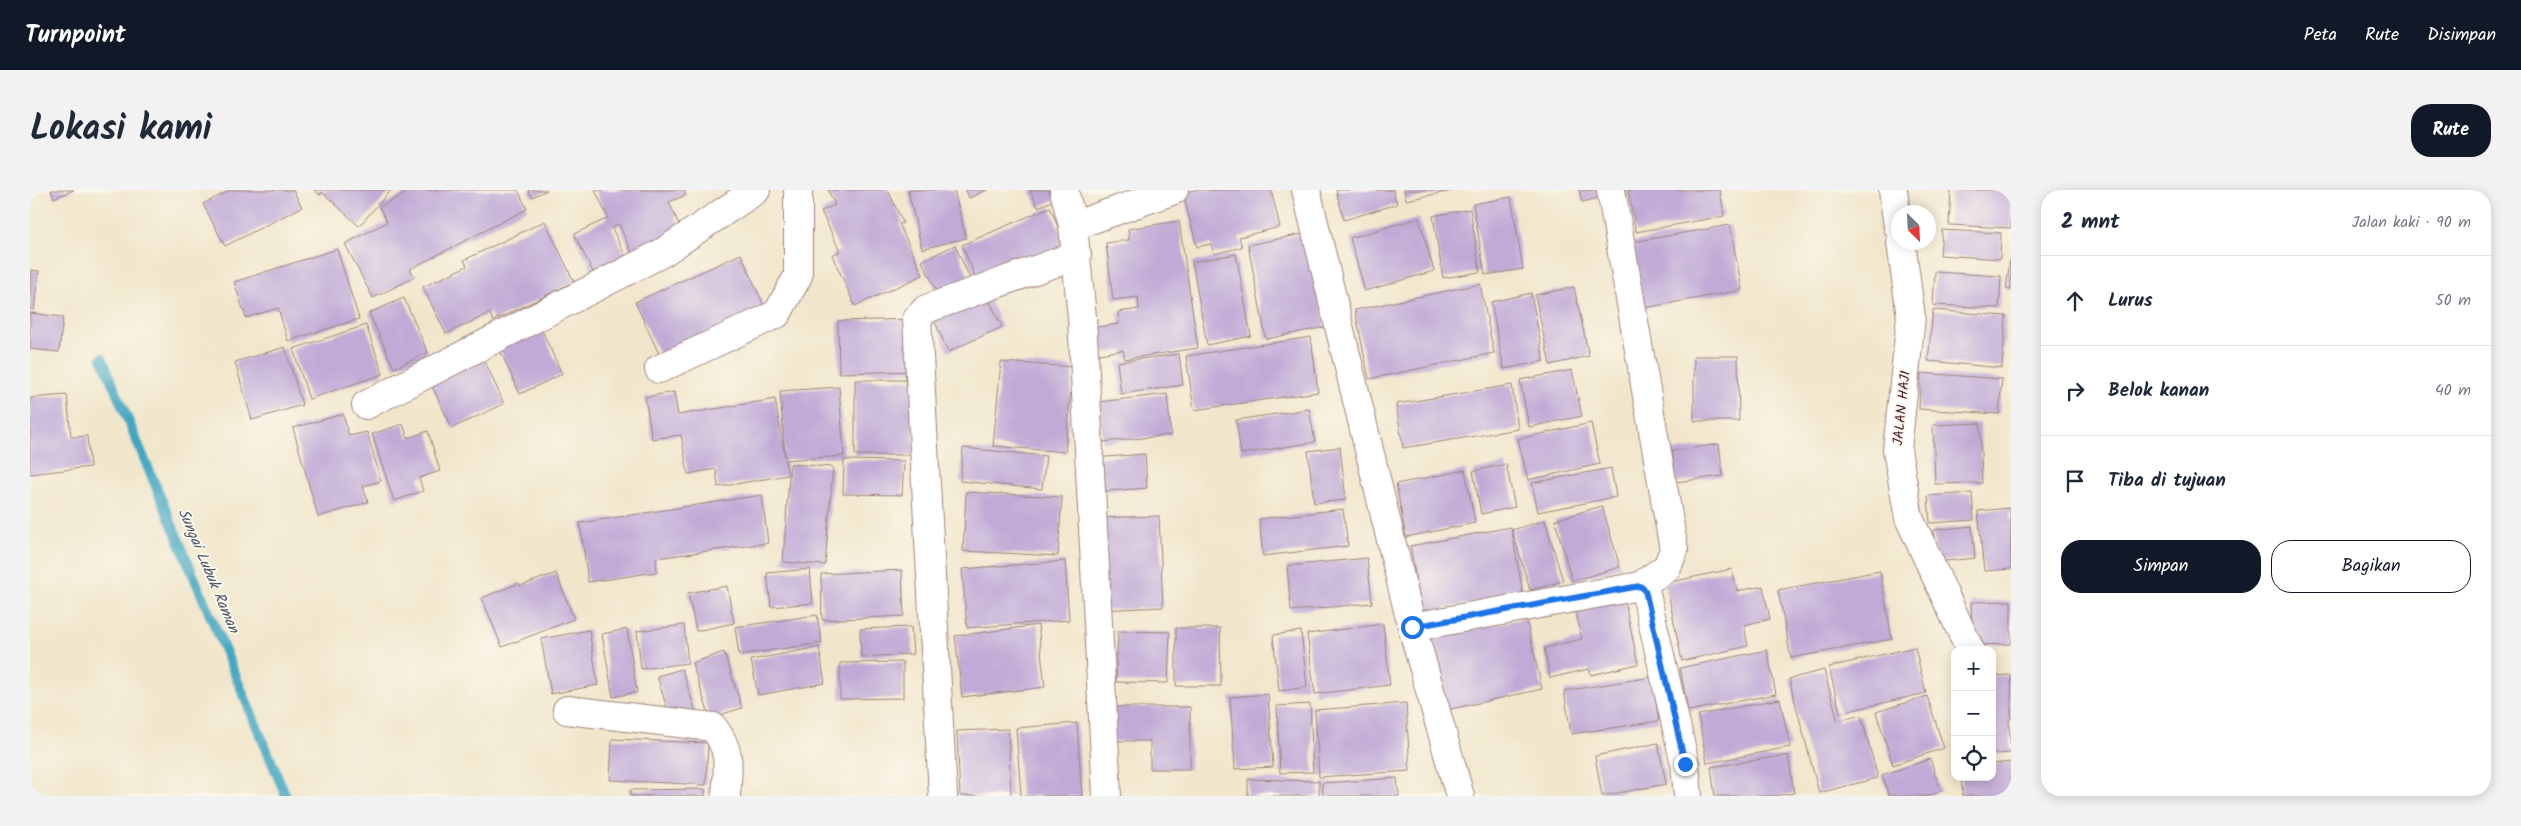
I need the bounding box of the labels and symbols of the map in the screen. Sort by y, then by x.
north arrow [1891,205,1936,250]
street label: JALAN HAJI [1887,370,1917,446]
water label: Sungai Lubuk Raman [171,505,245,638]
route start [1401,616,1424,639]
route end [1674,753,1697,776]

